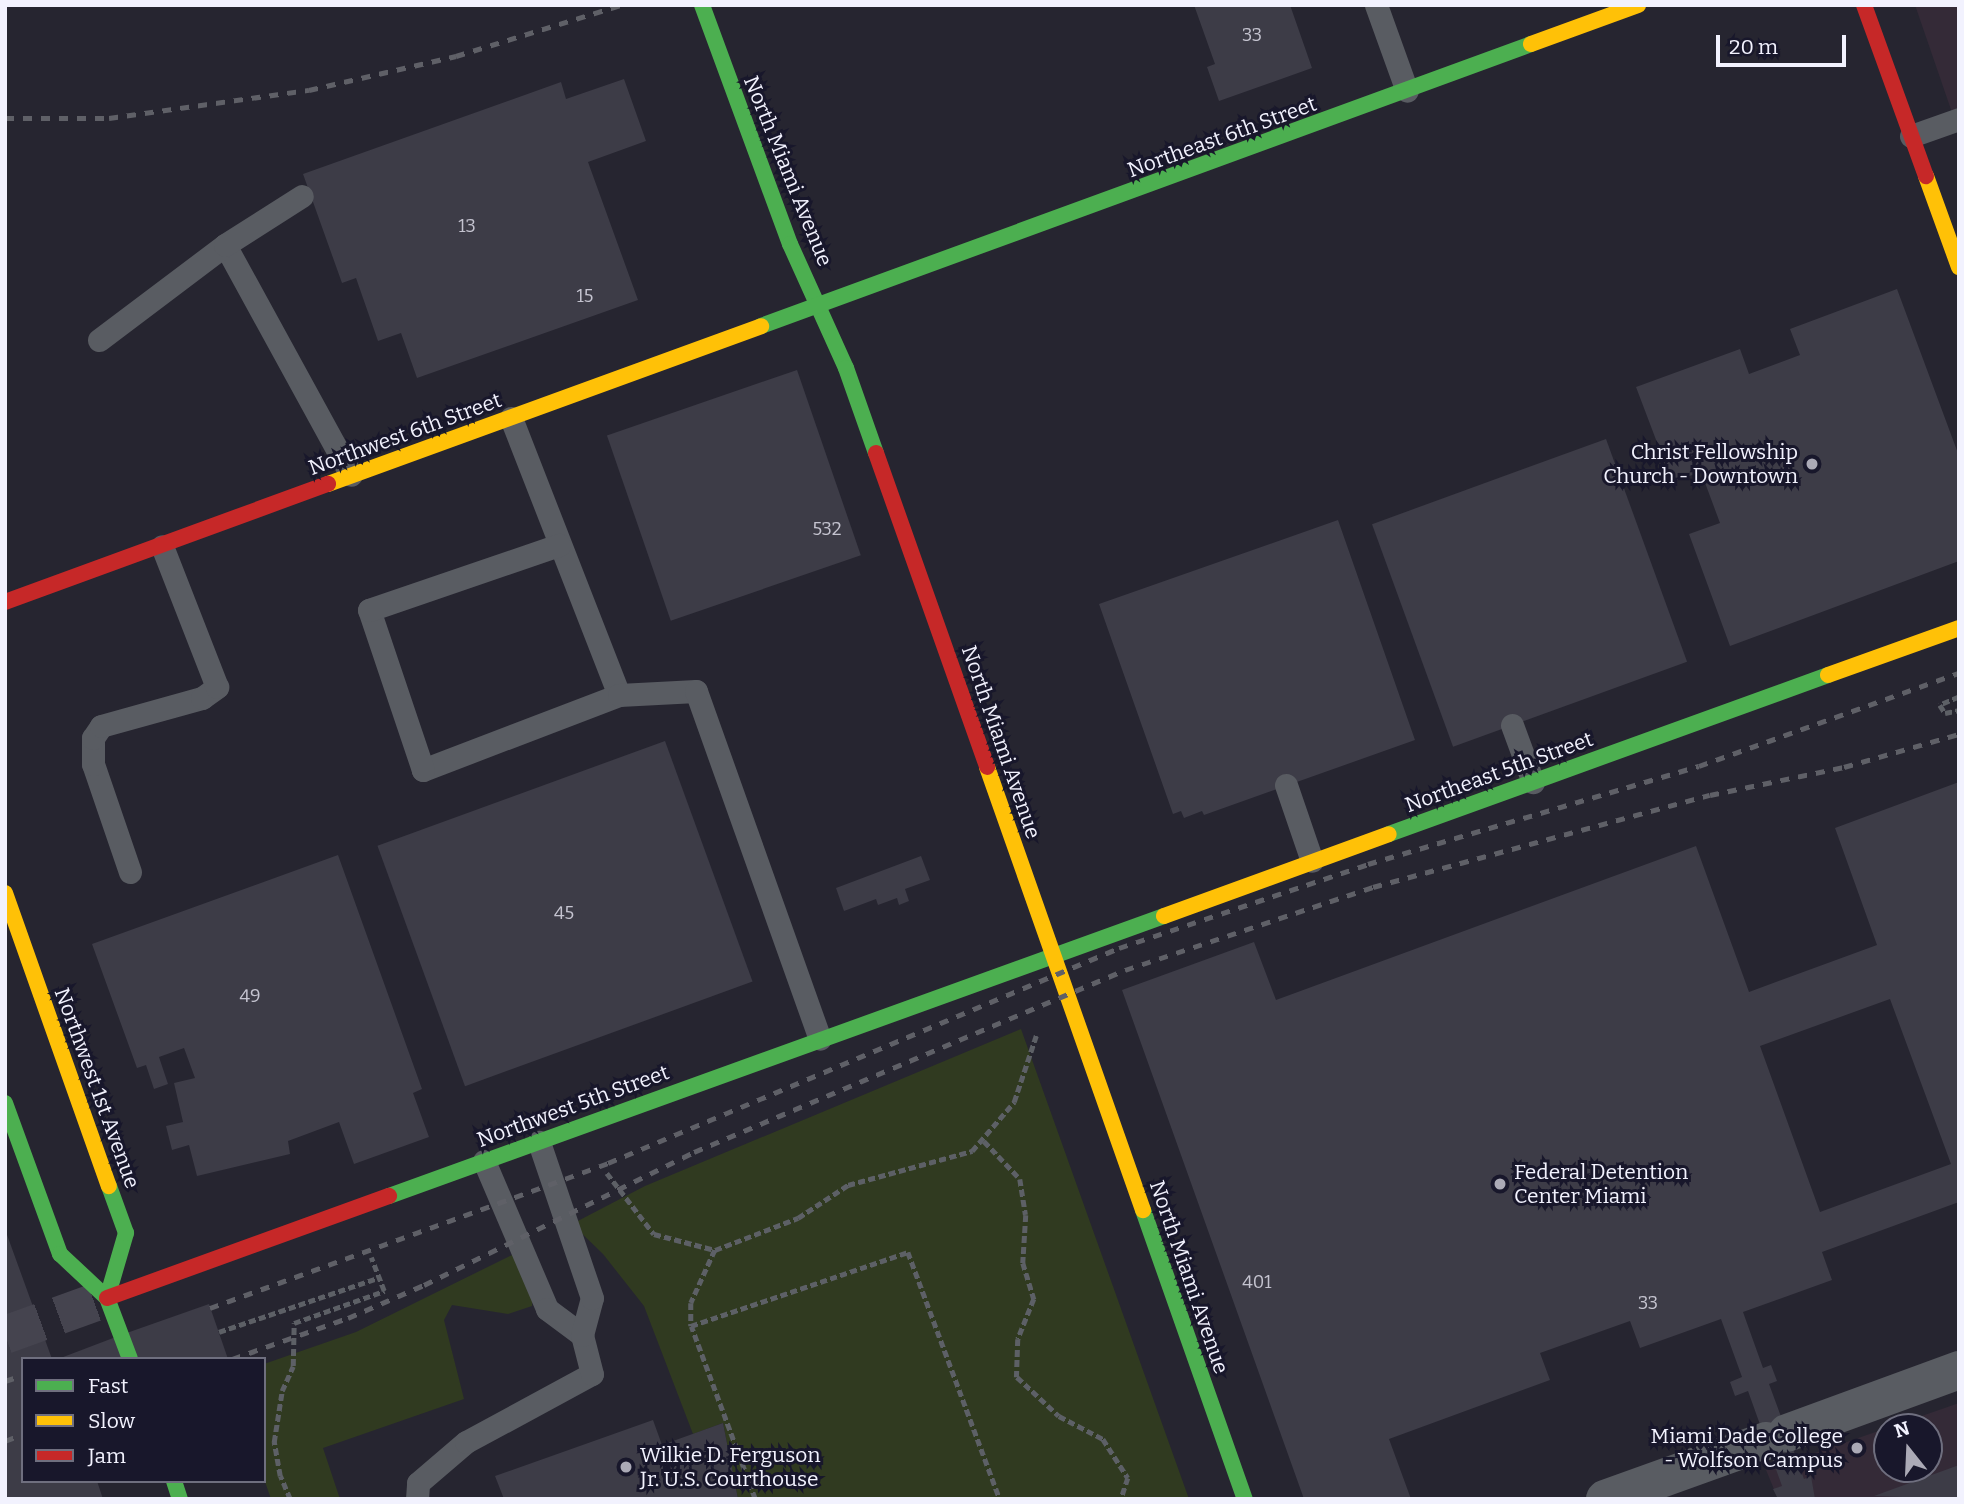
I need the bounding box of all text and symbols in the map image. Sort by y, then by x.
scale bar [1719,21,1848,65]
house number: 33 [1242,24,1262,46]
text: 20 m [1729,34,1778,60]
street label: North Miami Avenue [738,72,838,270]
street label: Northeast 6th Street [1124,91,1320,183]
house number: 13 [458,215,476,237]
house number: 15 [577,285,593,307]
street label: Northwest 6th Street [305,387,505,481]
place label: Christ Fellowship Church - Downtown [1603,439,1798,489]
marker: Christ Fellowship Church - Downtown [1804,456,1820,472]
house number: 532 [812,518,842,540]
street label: North Miami Avenue [956,642,1046,842]
street label: Northeast 5th Street [1402,726,1596,818]
house number: 45 [554,902,574,924]
street label: Northwest 1st Avenue [49,984,145,1192]
house number: 49 [239,985,261,1007]
street label: Northwest 5th Street [474,1060,672,1152]
place label: Federal Detention Center Miami [1514,1159,1688,1209]
marker: Federal Detention Center Miami [1492,1176,1508,1192]
street label: North Miami Avenue [1144,1177,1234,1377]
house number: 401 [1242,1271,1272,1293]
house number: 33 [1638,1292,1658,1314]
legend [21,1357,266,1483]
text: Fast [88,1373,128,1399]
text: Slow [88,1408,135,1434]
north arrow [1873,1413,1943,1483]
text: N [1891,1416,1912,1443]
place label: Miami Dade College - Wolfson Campus [1651,1423,1843,1473]
marker: Miami Dade College - Wolfson Campus [1849,1440,1865,1456]
place label: Wilkie D. Ferguson Jr. U.S. Courthouse [640,1442,821,1492]
text: Jam [88,1443,126,1469]
marker: Wilkie D. Ferguson Jr. U.S. Courthouse [618,1459,634,1475]

